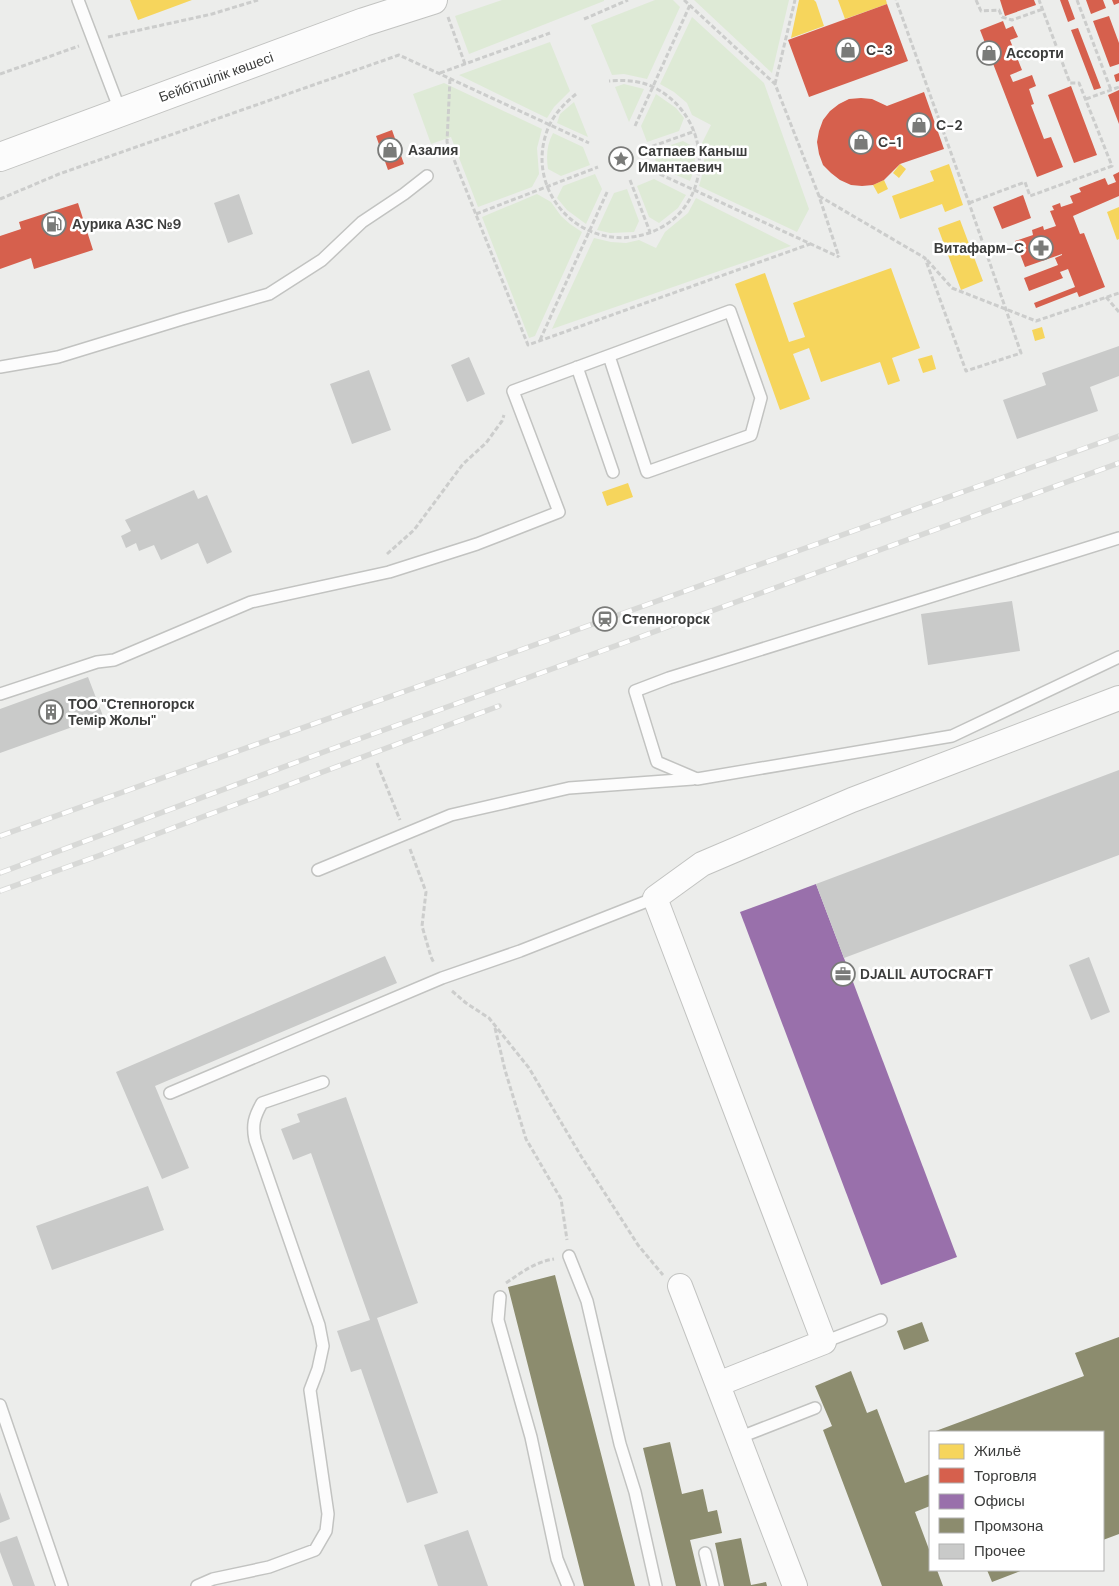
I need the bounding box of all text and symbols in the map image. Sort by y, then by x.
shop icon: C-3 [835,37,861,63]
shop icon: Ассорти [976,40,1002,66]
place label: C-3 [866,41,893,59]
place label: Ассорти [1006,44,1064,62]
street label: Бейбітшілік көшесі [156,48,276,106]
shop icon: C-2 [906,112,932,138]
place label: C-2 [936,116,962,134]
shop icon: C-1 [848,129,874,155]
place label: C-1 [878,133,902,151]
shop icon: Азалия [377,137,403,163]
place label: Азалия [408,141,458,159]
place label: Сатпаев Каныш Имантаевич [638,142,747,176]
place icon: Сатпаев Каныш Имантаевич [608,146,634,172]
fuel station icon: Аурика АЗС №9 [41,211,67,237]
place label: Аурика АЗС №9 [72,215,181,233]
pharmacy icon: Витафарм-С [1028,235,1054,261]
place label: Витафарм-С [934,239,1024,257]
station icon: Степногорск [592,606,618,632]
place label: Степногорск [622,610,711,628]
place label: ТОО "Степногорск Темiр Жолы" [68,695,195,729]
building icon: ТОО "Степногорск Темiр Жолы" [38,699,64,725]
office icon: DJALIL AUTOCRAFT [830,961,856,987]
place label: DJALIL AUTOCRAFT [860,965,993,983]
legend [929,1431,1104,1571]
text: Жильё [974,1441,1021,1461]
text: Торговля [974,1466,1037,1486]
text: Офисы [974,1491,1025,1511]
text: Промзона [974,1516,1044,1536]
text: Прочее [974,1541,1026,1561]

